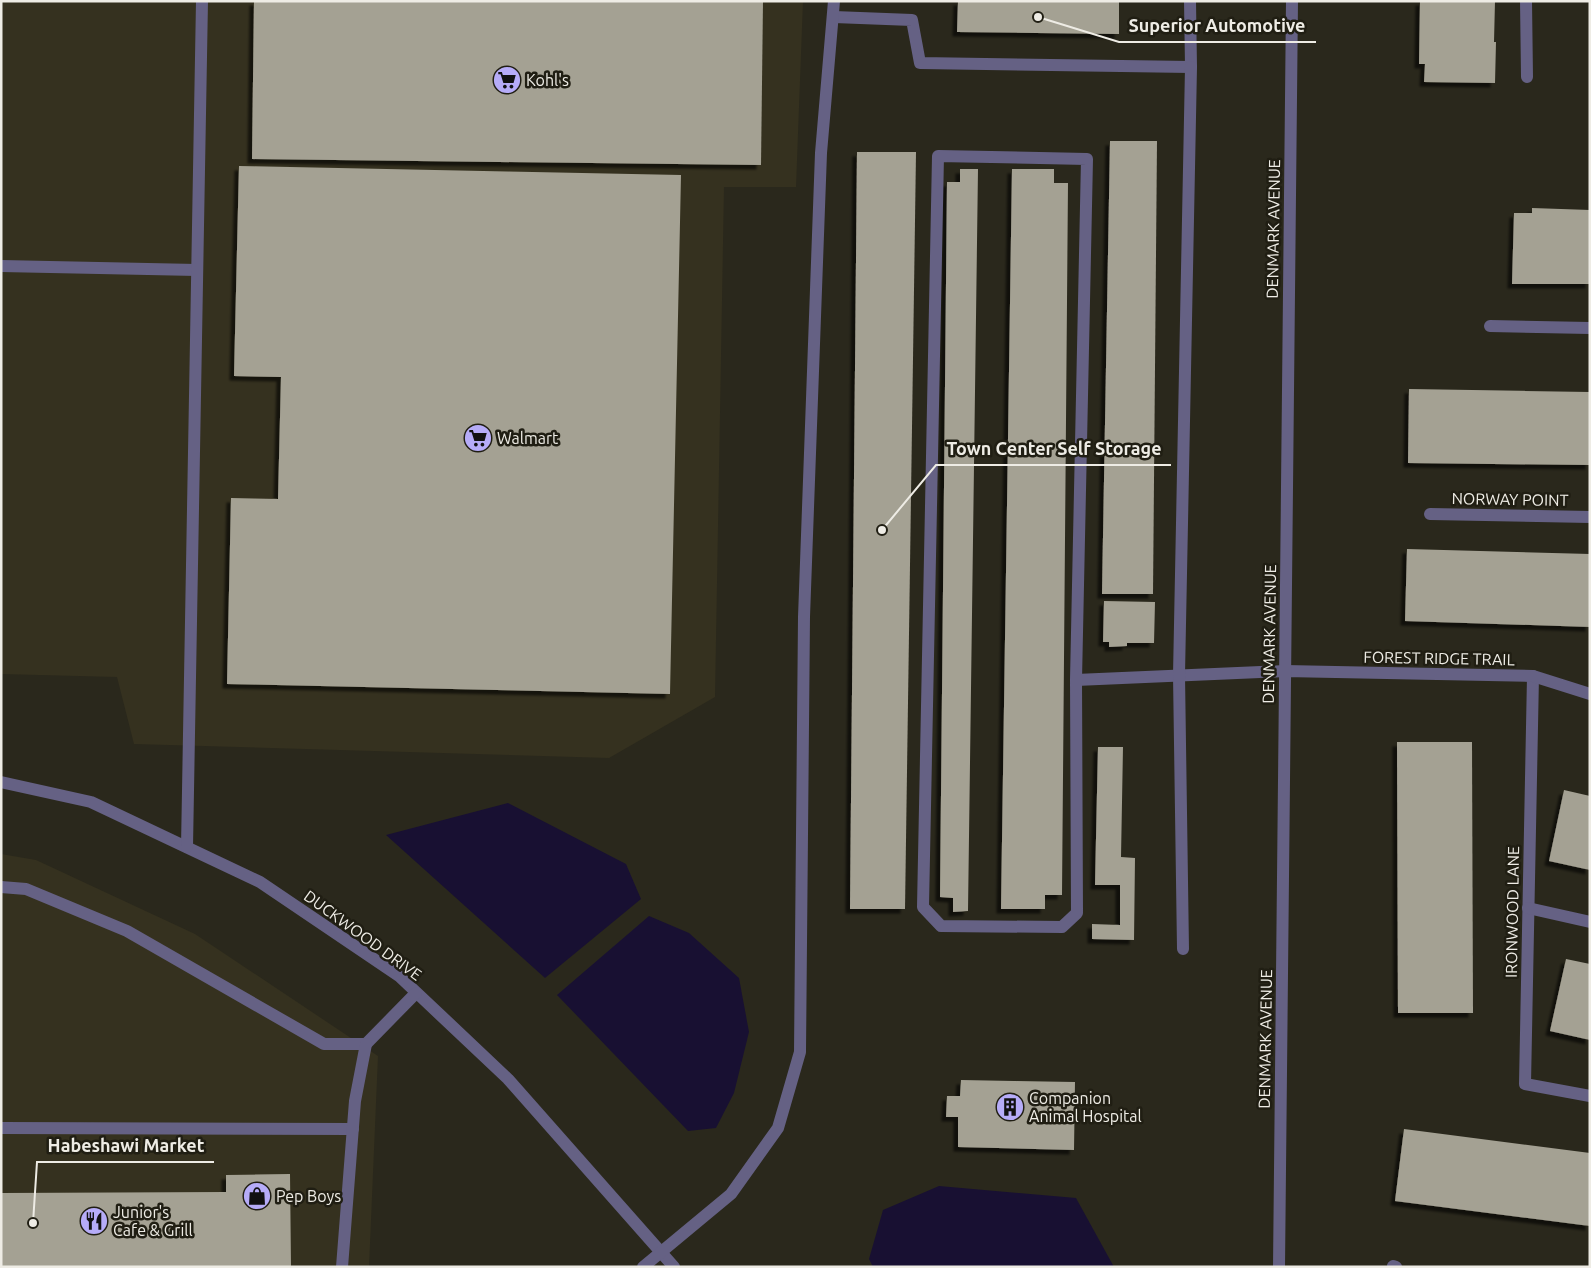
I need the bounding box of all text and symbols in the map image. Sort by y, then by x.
callout: Superior Automotive [1119,9,1316,42]
text: Superior Automotive [1129,15,1306,35]
supermarket icon: Kohl's [492,65,522,95]
place label: Kohl's [526,71,569,89]
street label: DENMARK AVENUE [1263,159,1283,299]
supermarket icon: Walmart [463,423,493,453]
place label: Walmart [497,429,559,447]
callout: Town Center Self Storage [936,432,1171,465]
text: Town Center Self Storage [946,438,1162,458]
street label: NORWAY POINT [1451,489,1569,509]
street label: DENMARK AVENUE [1259,564,1279,704]
street label: FOREST RIDGE TRAIL [1363,648,1515,668]
street label: IRONWOOD LANE [1502,846,1522,978]
street label: DUCKWOOD DRIVE [301,886,425,984]
street label: DENMARK AVENUE [1255,969,1275,1109]
place label: Companion Animal Hospital [1029,1089,1142,1125]
building icon: Companion Animal Hospital [995,1092,1025,1122]
callout: Habeshawi Market [37,1129,214,1162]
text: Habeshawi Market [48,1135,205,1155]
shop icon: Pep Boys [242,1181,272,1211]
place label: Pep Boys [276,1187,341,1205]
place label: Junior's Cafe & Grill [113,1203,193,1239]
restaurant icon: Junior's Cafe & Grill [79,1206,109,1236]

